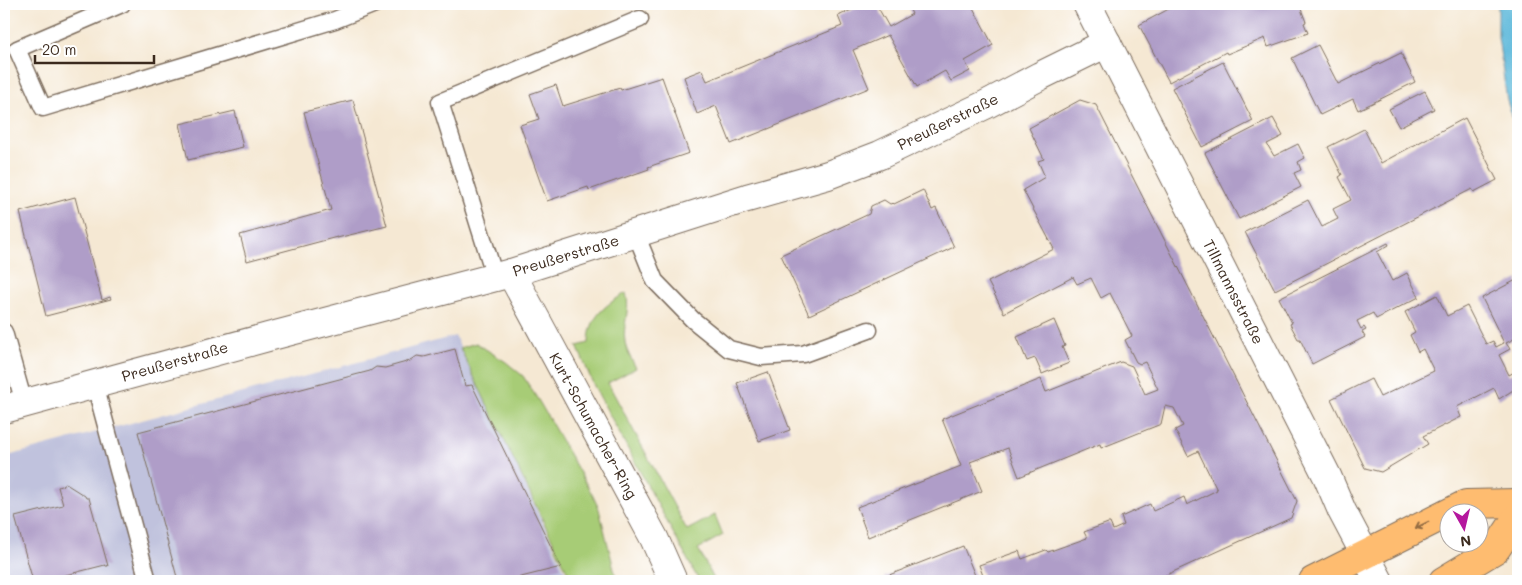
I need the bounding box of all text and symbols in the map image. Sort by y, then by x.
scale bar [35,32,154,64]
text: 20 m [42,39,76,59]
street label: Preußerstraße [894,88,1001,154]
street label: Preußerstraße [510,229,621,281]
street label: Tillmannsstraße [1199,236,1269,347]
street label: Preußerstraße [119,336,230,386]
street label: Kurt-Schumacher-Ring [545,349,643,503]
north arrow [1440,502,1490,552]
one-way arrow [1415,521,1430,531]
text: N [1459,531,1472,552]

